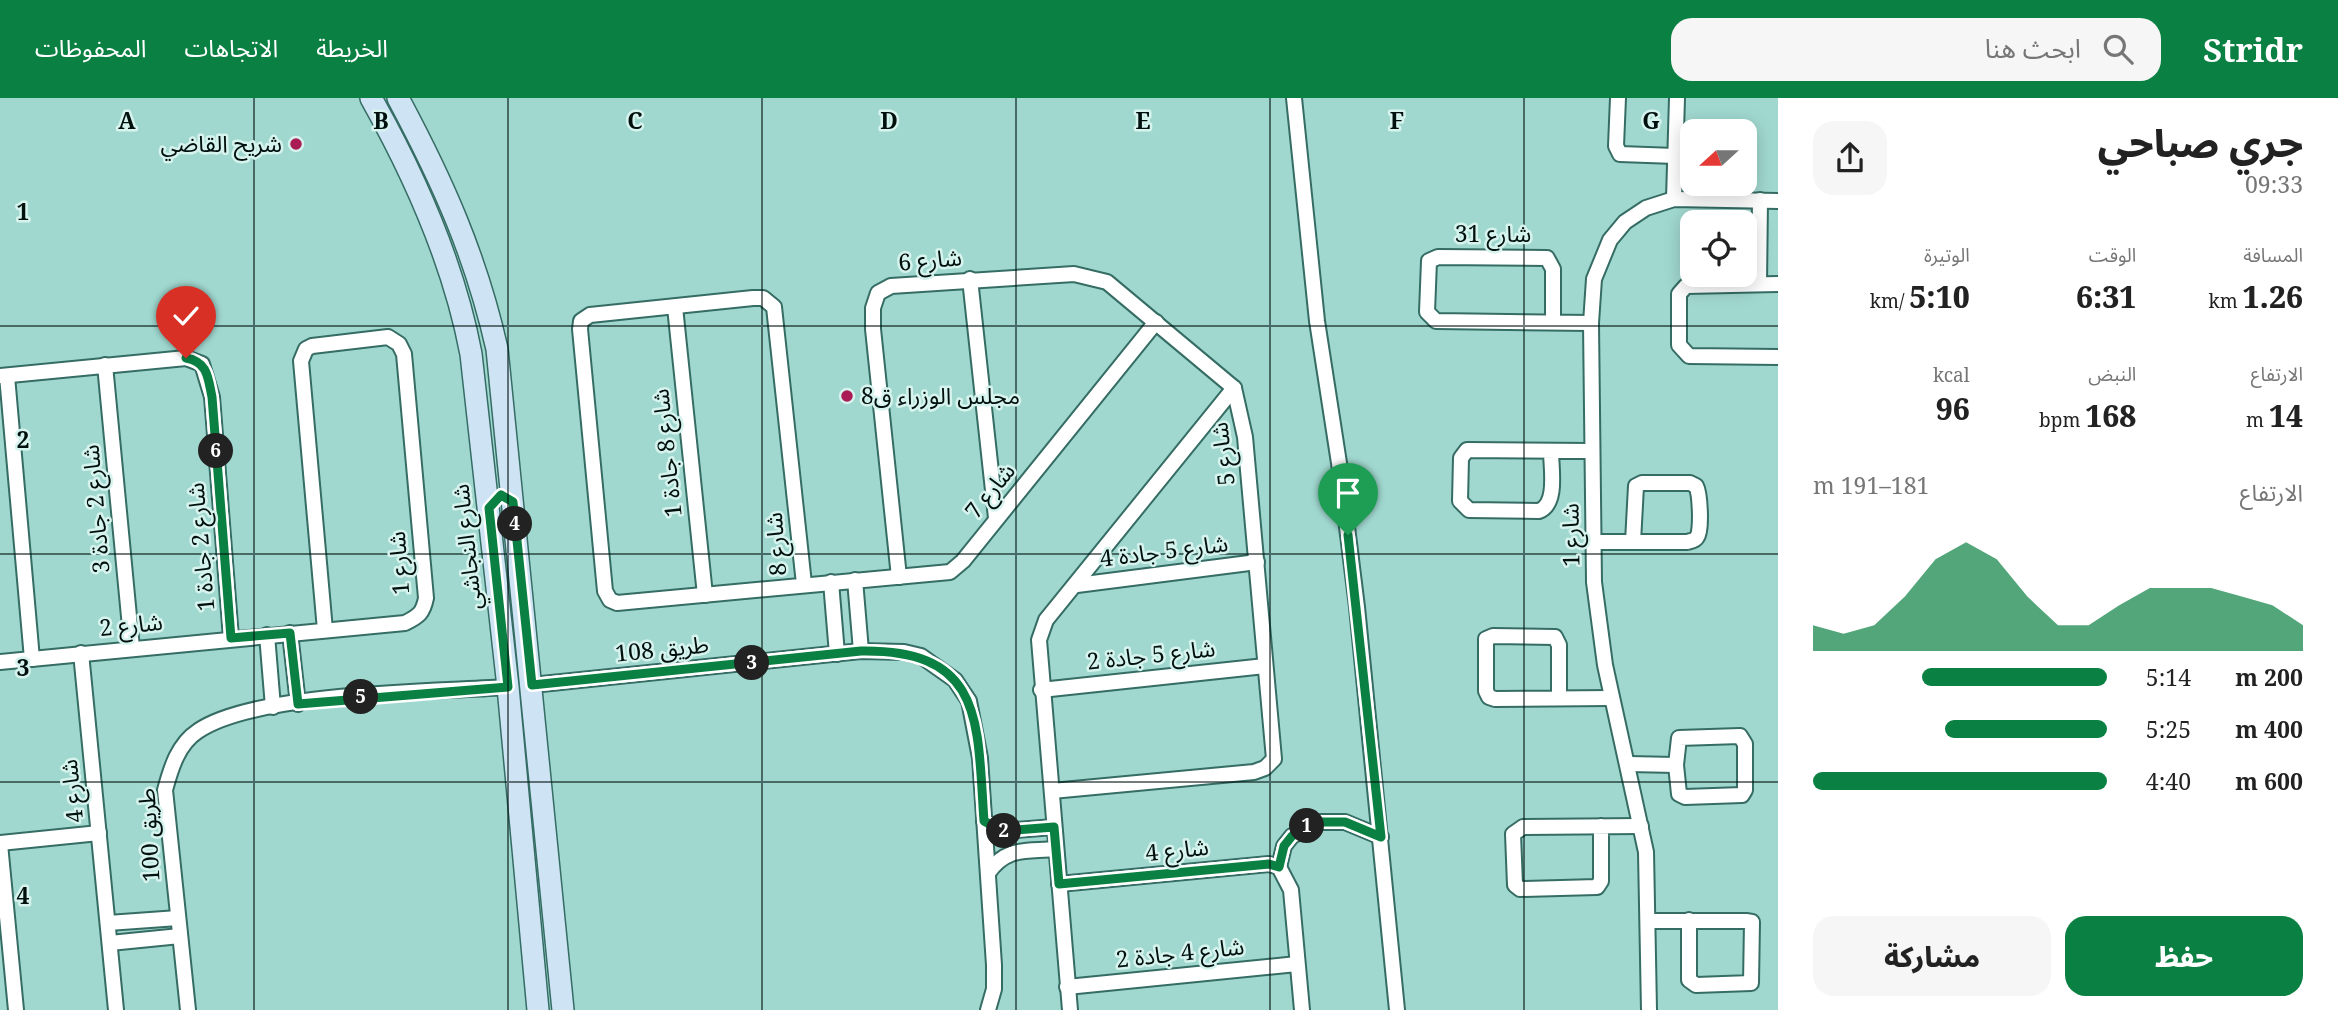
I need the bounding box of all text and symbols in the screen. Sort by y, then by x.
search box [1671,18,2161,81]
text: Stridr [2203,27,2303,72]
text: ابحث هنا [1985,30,2081,66]
icon: search [2099,30,2137,68]
text: المحفوظات [35,31,146,64]
text: الاتجاهات [184,31,278,64]
text: الخريطة [316,31,388,64]
text: A [118,104,136,136]
text: B [373,104,389,136]
text: C [627,104,643,136]
text: D [880,104,898,136]
text: E [1135,104,1151,136]
text: F [1390,104,1404,136]
text: G [1642,104,1660,136]
text: جري صباحي [2098,116,2303,168]
north arrow [1680,119,1757,196]
map controls [1680,119,1757,287]
button: share [1813,121,1887,195]
place label: شريح القاضي [161,127,282,161]
marker: شريح القاضي [288,136,304,152]
text: 09:33 [2245,168,2303,200]
text: 1 [17,195,30,227]
button: locate [1680,210,1757,287]
street label: شارع 31 [1455,217,1531,251]
street label: شارع 6 [897,240,963,280]
text: الوتيرة [1924,242,1970,268]
text: الوقت [2089,242,2136,268]
text: المسافة [2243,242,2303,268]
text: 5:10 [1909,276,1970,317]
text: 6:31 [2076,276,2136,317]
text: 1.26 [2243,276,2303,317]
pin [156,286,216,358]
text: /km [1870,288,1909,314]
text: km [2209,288,2243,314]
icon: check [167,297,205,335]
text: النبض [2088,361,2136,387]
text: الارتفاع [2251,361,2303,387]
text: kcal [1933,362,1970,388]
place label: مجلس الوزراء ق8 [861,379,1020,411]
street label: شارع 8 جادة 1 [643,387,691,519]
marker: مجلس الوزراء ق8 [839,388,855,404]
text: 96 [1936,388,1970,429]
text: 168 [2085,395,2136,436]
text: 14 [2269,395,2303,436]
text: bpm [2039,407,2085,433]
text: m [2246,407,2269,433]
street label: شارع 5 [1202,420,1244,488]
text: 2 [17,423,30,455]
pin: 6 [198,434,234,468]
text: 6 [210,437,221,463]
street label: شارع 2 جادة 3 [73,443,119,575]
street label: شارع 7 [957,456,1023,526]
pin [1318,463,1378,535]
text: 181–191 m [1813,469,1929,501]
icon: arrive [1329,474,1367,512]
text: الارتفاع [2240,476,2303,508]
street label: شارع 2 جادة 1 [178,481,224,613]
street label: شارع النجاشي [443,482,491,612]
street label: شارع 1 [1553,503,1589,567]
pin: 4 [498,506,532,542]
text: 4 [509,510,520,536]
street label: شارع 8 [757,511,795,577]
street label: شارع 5 جادة 4 [1098,526,1230,576]
street label: شارع 1 [380,530,418,596]
street label: شارع 2 [98,605,164,645]
street label: طريق 108 [613,627,710,669]
street label: شارع 5 جادة 2 [1085,631,1217,679]
pin: 3 [734,646,770,680]
text: 3 [746,649,757,675]
text: 3 [17,651,30,683]
text: 5:14 [2146,661,2191,693]
text: 200 m [2235,661,2303,693]
pin: 5 [344,680,378,714]
text: 5 [355,683,366,709]
text: 5:25 [2146,713,2191,745]
text: 400 m [2235,713,2303,745]
street label: شارع 4 [52,758,92,824]
text: 4:40 [2146,765,2191,797]
text: 600 m [2235,765,2303,797]
street label: طريق 100 [130,787,166,883]
pin: 1 [1290,808,1324,844]
text: 1 [1301,812,1312,838]
pin: 2 [986,814,1021,848]
text: 2 [998,817,1009,843]
street label: شارع 4 [1144,830,1210,870]
text: 4 [17,879,30,911]
button: مشاركة [1813,916,2051,996]
button: حفظ [2065,916,2303,996]
street label: شارع 4 جادة 2 [1114,929,1246,977]

